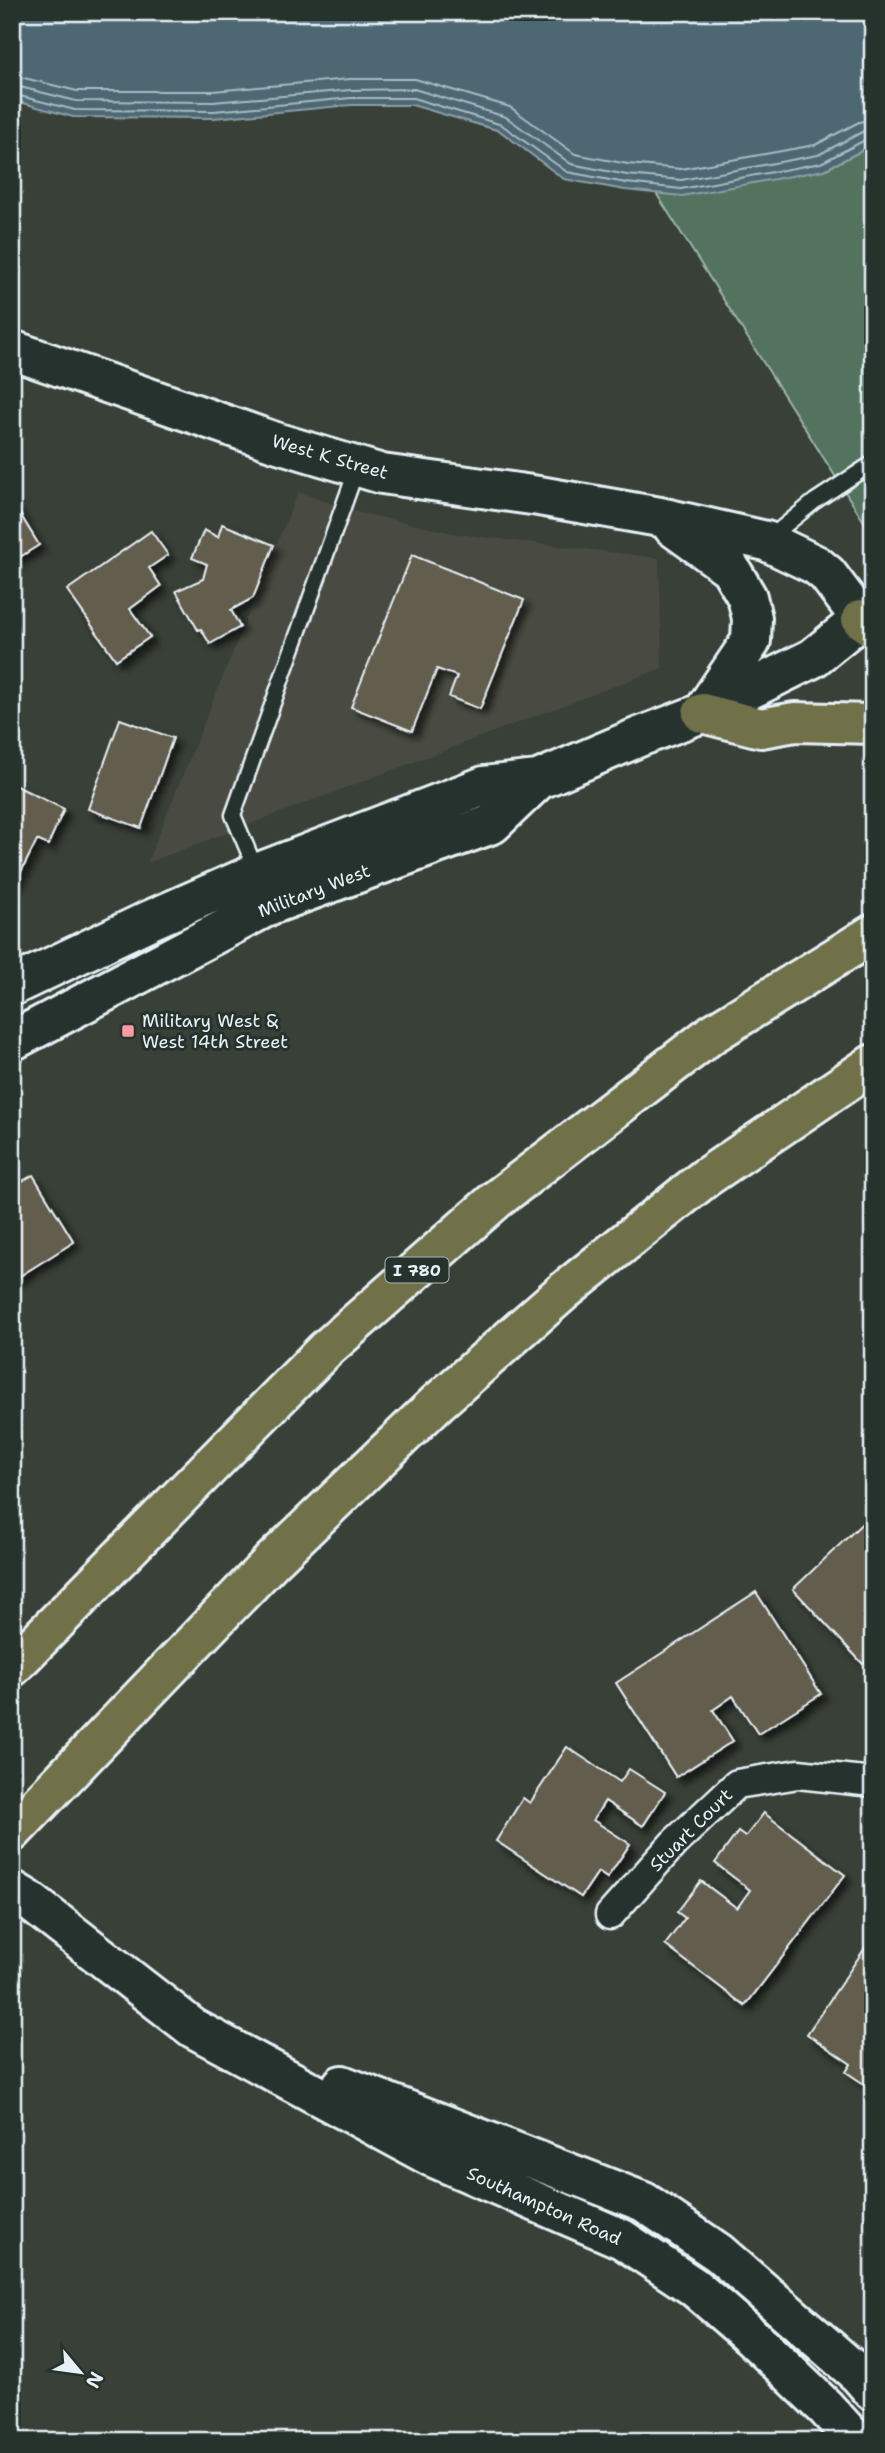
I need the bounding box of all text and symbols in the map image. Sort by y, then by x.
street label: West K Street [269,429,391,485]
street label: Military West [254,859,374,923]
place label: Military West & West 14th Street [142,1009,288,1054]
marker: Military West & West 14th Street [120,1023,136,1039]
road number: I 780 [386,1258,448,1282]
street label: Stuart Court [644,1783,738,1877]
street label: Southampton Road [463,2161,625,2251]
north arrow [46,2338,116,2408]
text: N [80,2367,109,2393]

